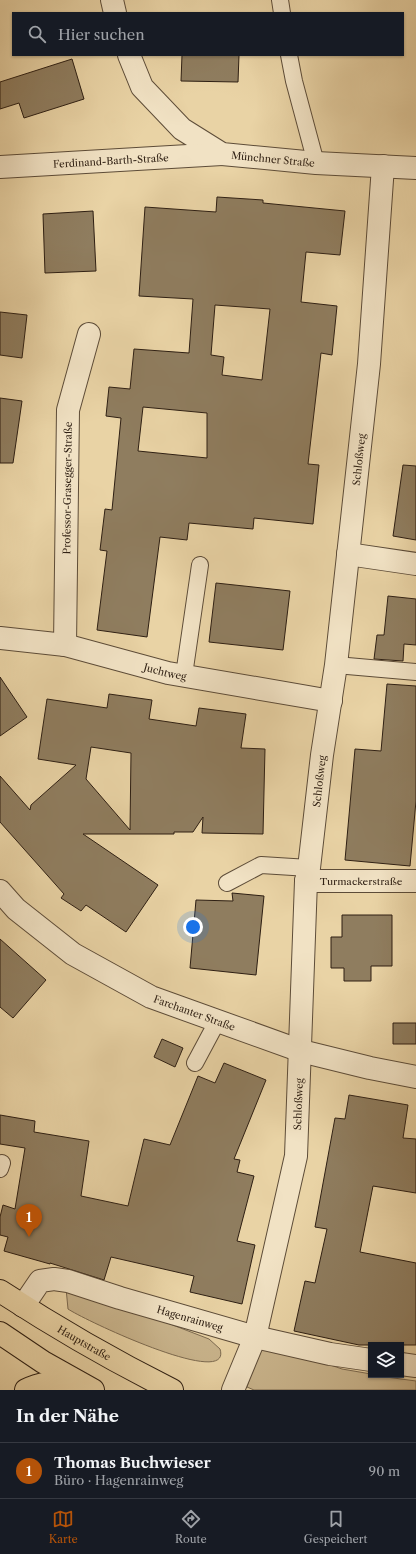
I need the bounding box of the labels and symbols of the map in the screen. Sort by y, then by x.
street label: Münchner Straße [231,149,316,170]
street label: Ferdinand-Barth-Straße [53,151,169,171]
street label: Professor-Grasegger-Straße [60,421,75,554]
street label: Schloßweg [350,432,368,486]
street label: Juchtweg [140,660,188,683]
street label: Schloßweg [310,754,329,808]
street label: Turmackerstraße [320,875,403,888]
your location [183,917,203,937]
street label: Farchanter Straße [152,992,237,1034]
street label: Schloßweg [291,1077,306,1130]
pin: 1 [16,1204,42,1237]
street label: Hagenrainweg [155,1303,225,1335]
street label: Hauptstraße [55,1323,113,1364]

